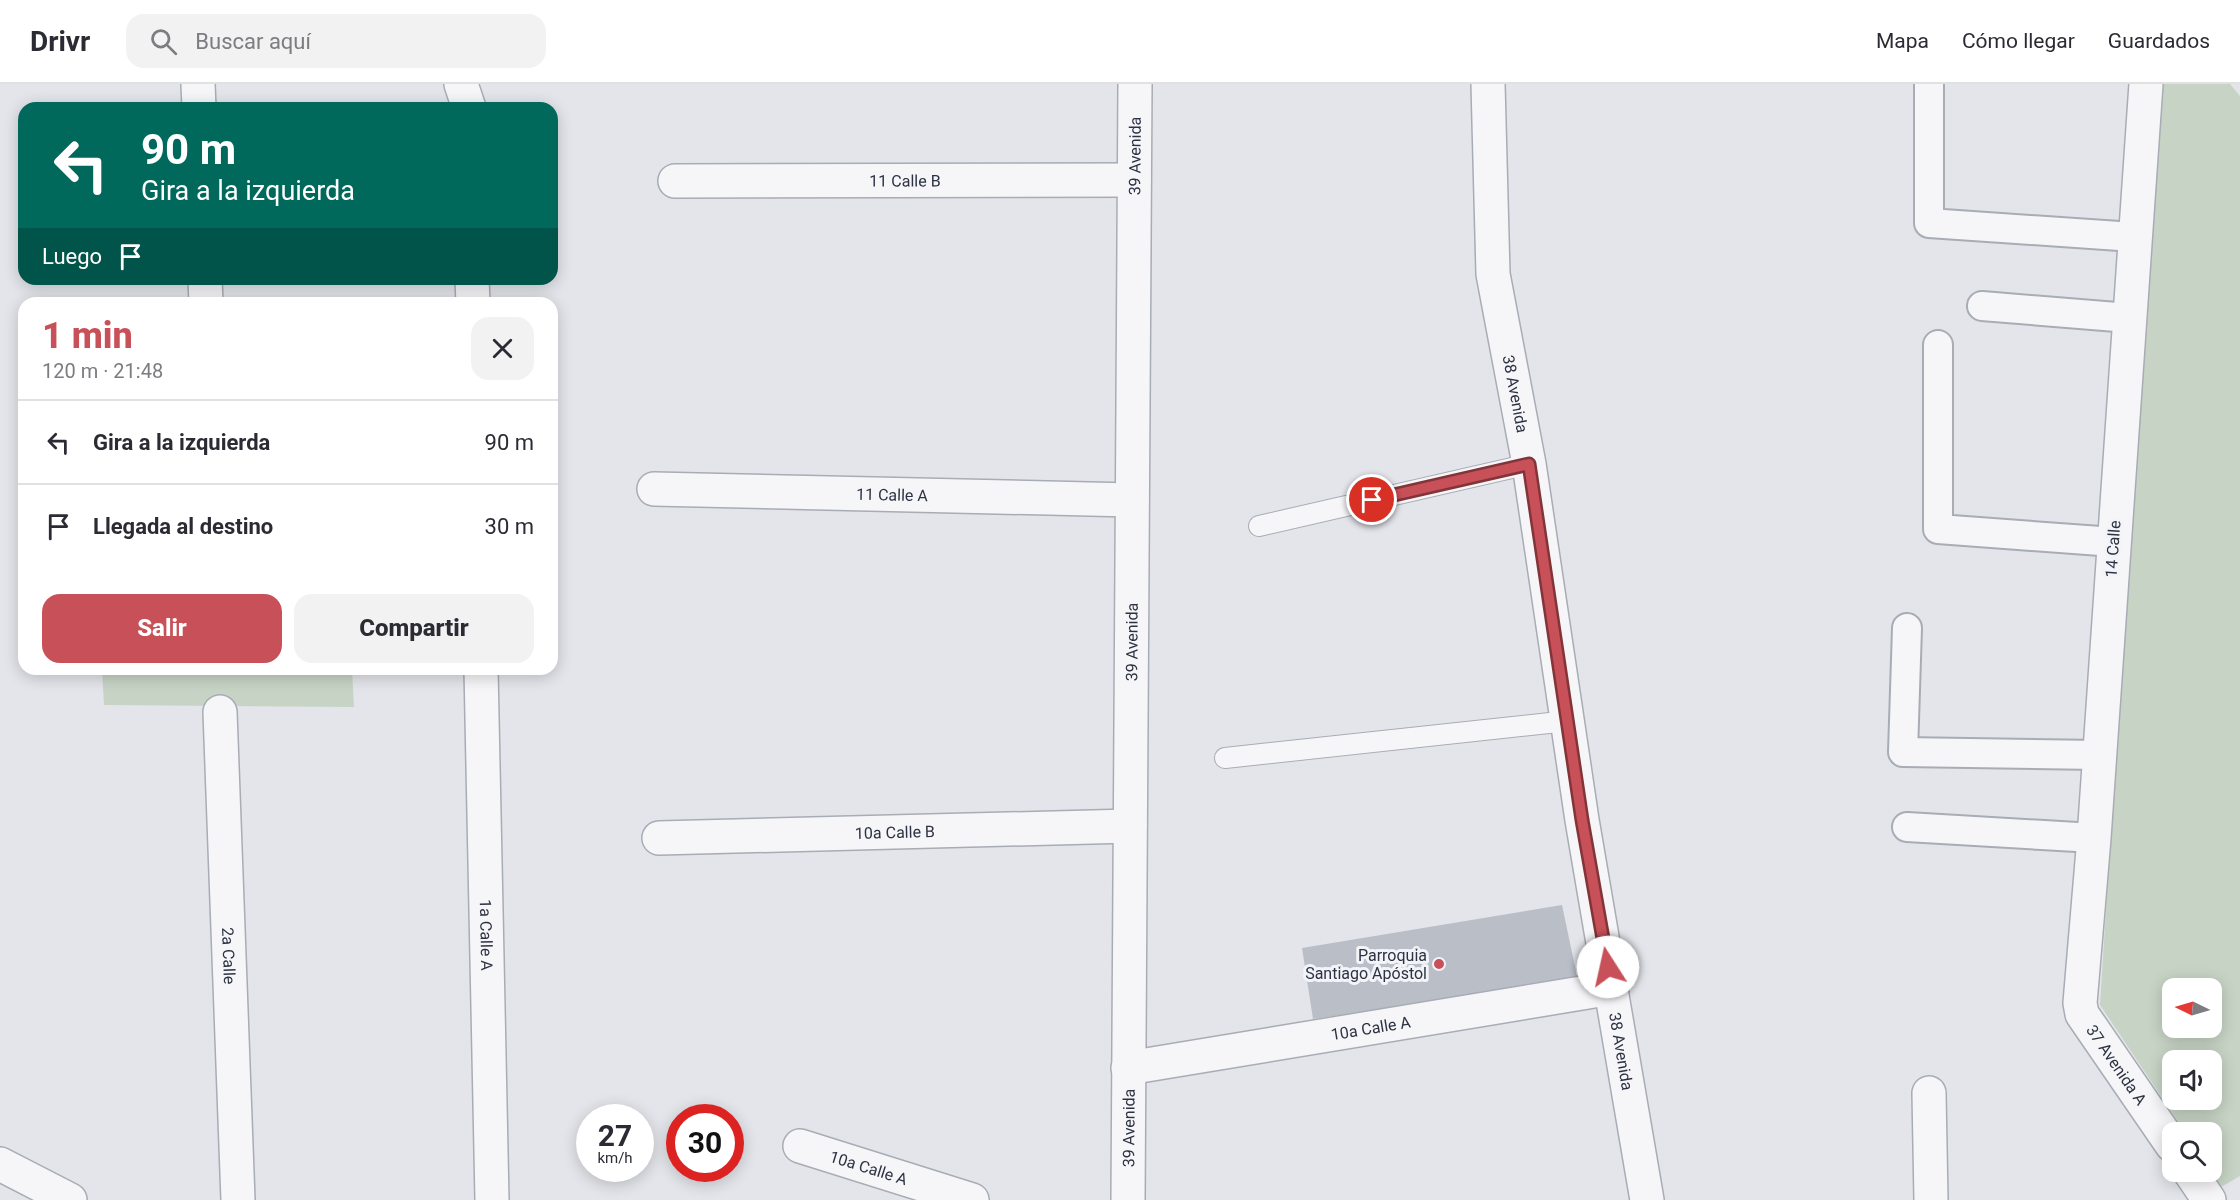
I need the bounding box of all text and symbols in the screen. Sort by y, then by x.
search box [126,14,546,68]
text: Drivr [30,25,90,58]
icon: search [147,25,180,58]
text: Buscar aquí [195,29,311,54]
text: Mapa [1876,29,1929,53]
text: Cómo llegar [1962,29,2075,53]
text: Guardados [2108,29,2210,53]
street label: 39 Avenida [1125,117,1144,195]
text: 90 m [141,125,236,174]
icon: left [42,126,120,204]
street label: 11 Calle B [869,171,941,190]
text: Gira a la izquierda [141,175,355,207]
icon: arrive [114,240,147,273]
text: Luego [42,244,102,269]
text: 1 min [42,315,133,357]
button: close [471,317,534,380]
street label: 38 Avenida [1499,353,1532,434]
text: 120 m · 21:48 [42,359,163,383]
icon: left [42,426,75,459]
text: Gira a la izquierda [93,430,270,455]
text: 90 m [485,430,534,455]
pin [1346,474,1397,525]
icon: arrive [1355,483,1388,516]
street label: 11 Calle A [856,484,929,505]
icon: arrive [42,510,75,543]
text: Llegada al destino [93,514,273,539]
text: 30 m [485,514,534,539]
street label: 14 Calle [2102,520,2124,578]
button: Salir [42,594,282,663]
button: Compartir [294,594,534,663]
street label: 39 Avenida [1122,603,1141,681]
street label: 10a Calle B [855,821,935,843]
street label: 1a Calle A [476,899,497,971]
street label: 2a Calle [218,927,240,985]
position arrow [1576,935,1640,999]
place label: Parroquia Santiago Apóstol [1305,946,1427,983]
marker: Parroquia Santiago Apóstol [1432,957,1446,971]
north arrow [2162,978,2222,1038]
map controls [2162,978,2222,1182]
street label: 38 Avenida [1606,1011,1638,1092]
street label: 10a Calle A [1329,1012,1413,1044]
street label: 37 Avenida A [2083,1021,2151,1109]
button: sound [2162,1050,2222,1110]
street label: 39 Avenida [1119,1089,1138,1167]
speed limit sign: 30 [666,1104,744,1182]
text: 27 [598,1118,632,1153]
button: search [2162,1122,2222,1182]
street label: 10a Calle A [827,1146,910,1189]
text: km/h [597,1149,633,1167]

